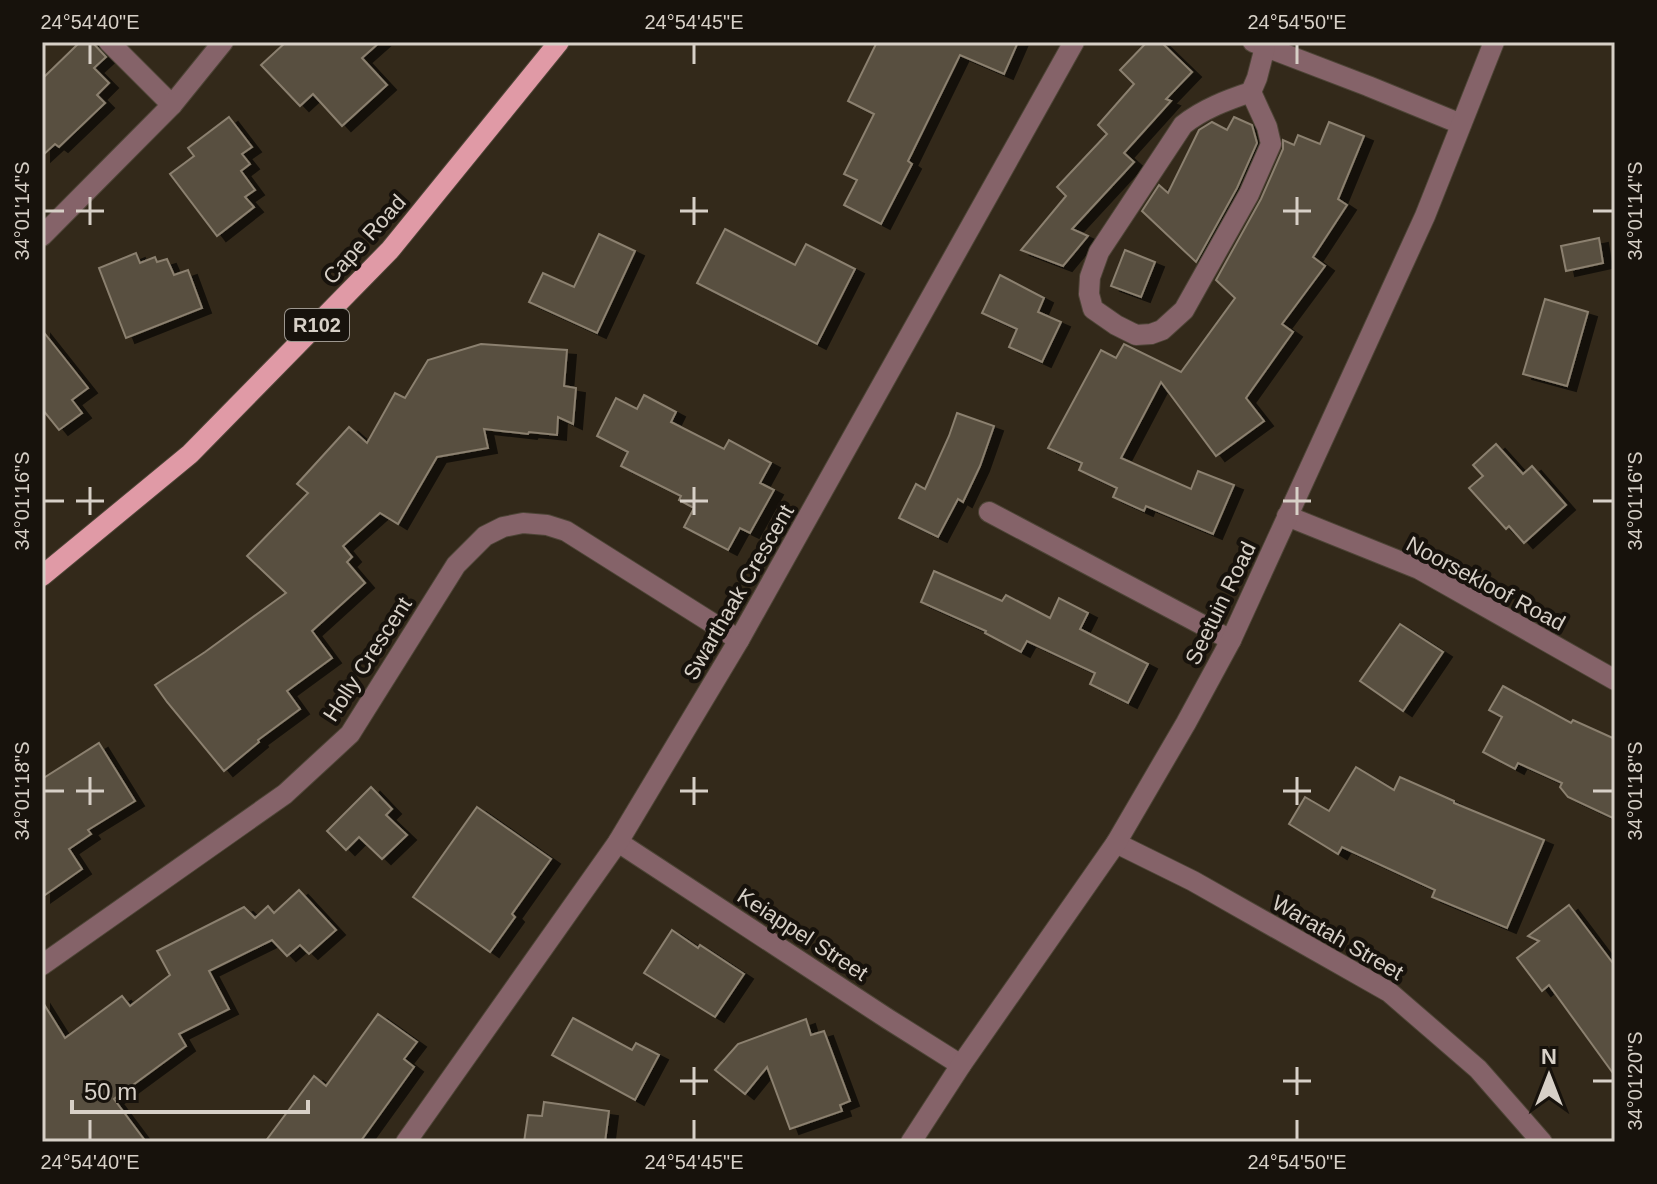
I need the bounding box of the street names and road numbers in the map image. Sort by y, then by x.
street label: Cape Road [318,190,411,289]
road number: R102 [285,309,349,341]
street label: Swarthaak Crescent [678,500,799,684]
street label: Noorsekloof Road [1402,531,1569,636]
street label: Seetuin Road [1180,538,1261,669]
street label: Holly Crescent [318,592,417,726]
street label: Keiappel Street [733,883,873,986]
street label: Waratah Street [1268,890,1408,985]

